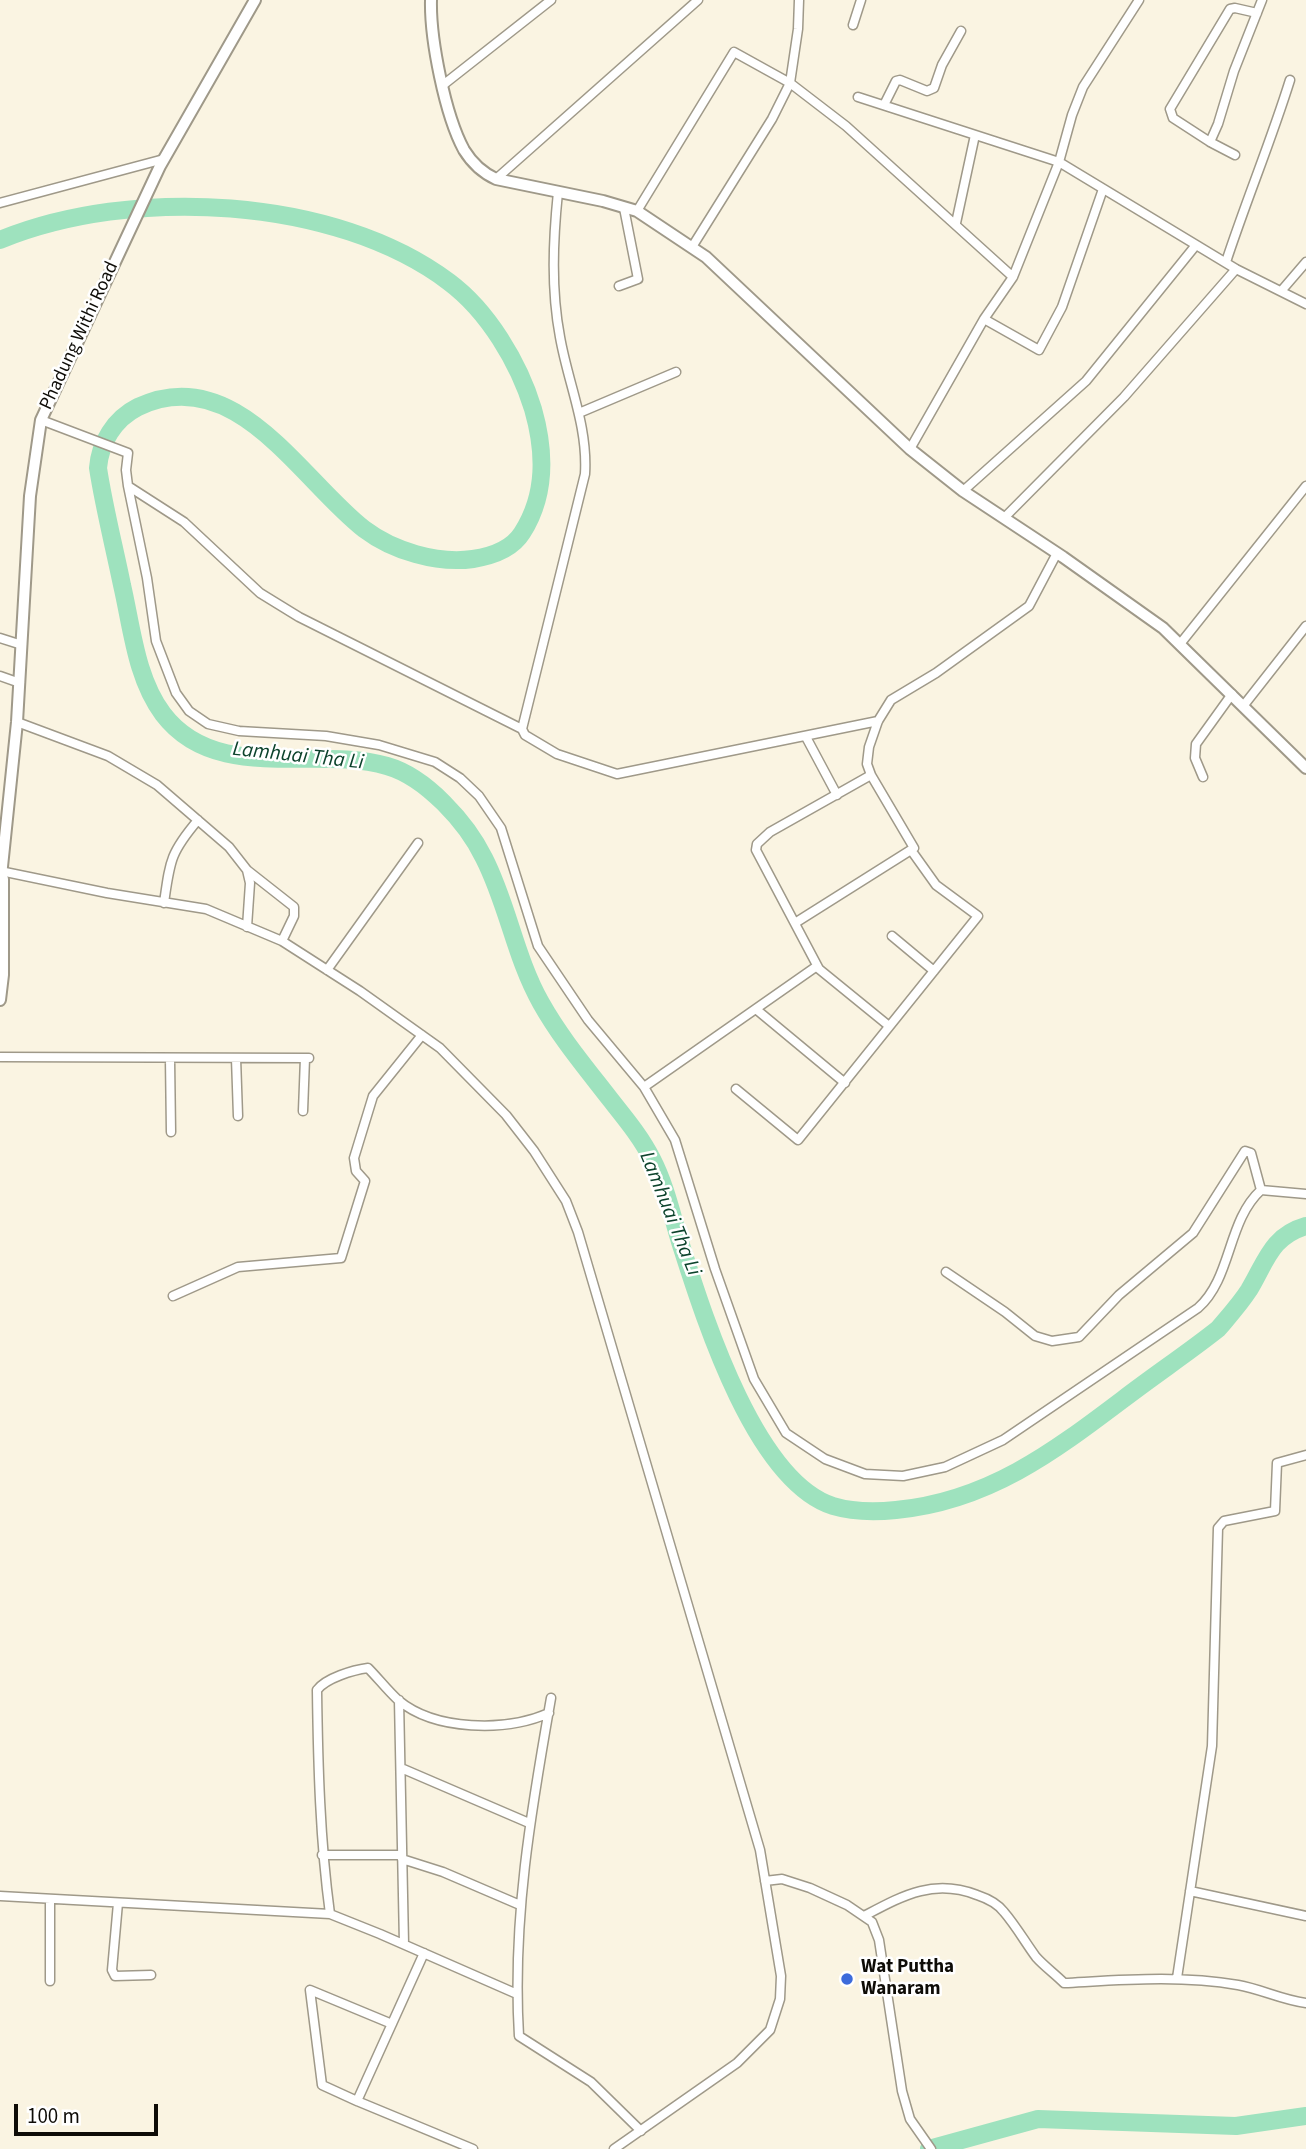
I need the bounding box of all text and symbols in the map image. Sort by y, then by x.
street label: Phadung Withi Road [36,258,124,414]
water label: Lamhuai Tha Li [231,738,365,776]
water label: Lamhuai Tha Li [633,1148,705,1280]
place label: Wat Puttha Wanaram [861,1957,954,2001]
marker: Wat Puttha Wanaram [839,1971,855,1987]
scale bar [18,2090,161,2134]
text: 100 m [27,2101,80,2131]

